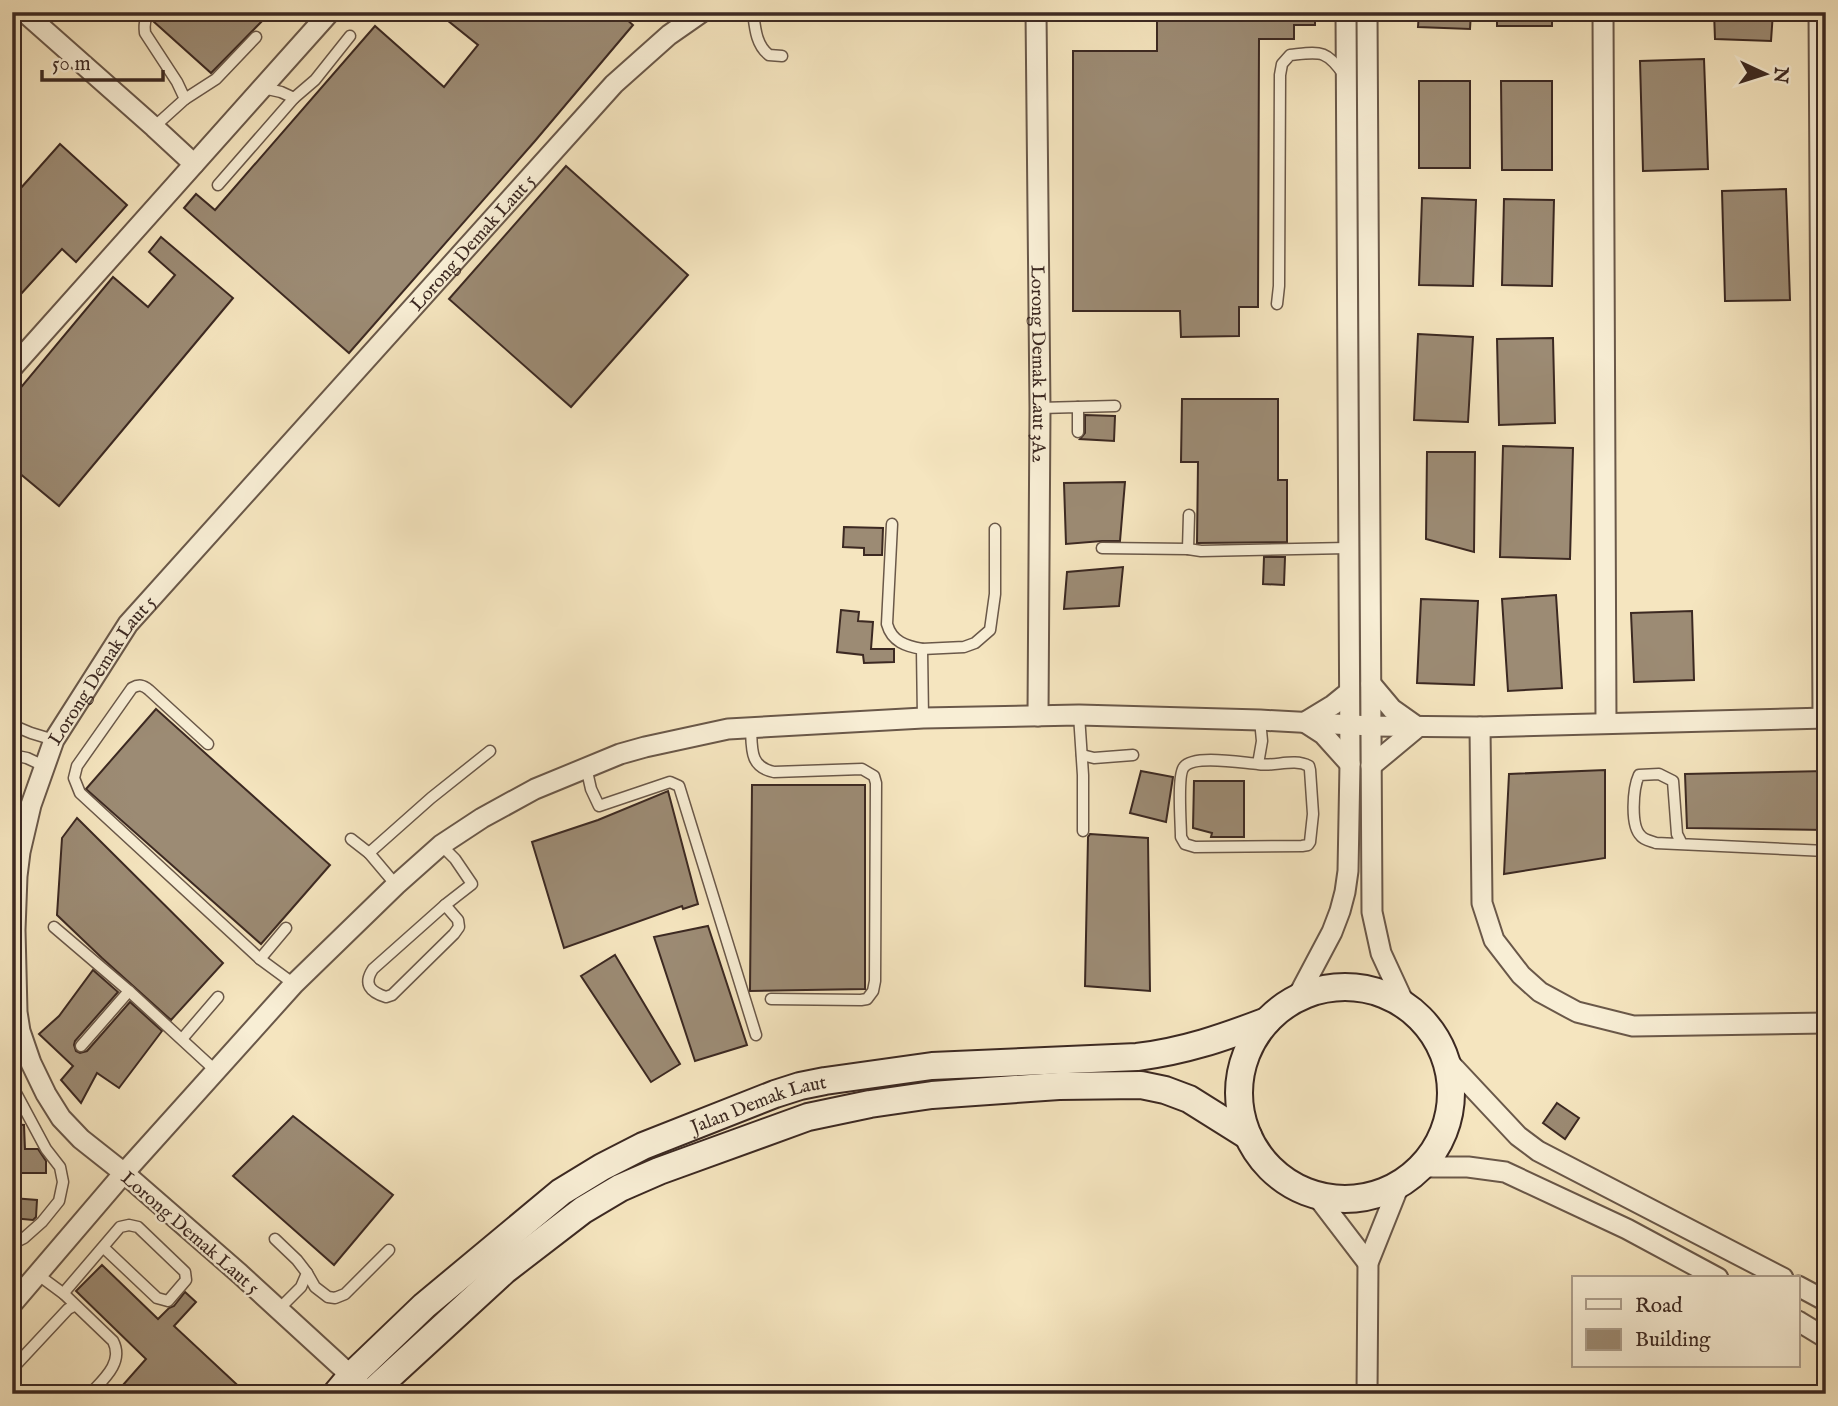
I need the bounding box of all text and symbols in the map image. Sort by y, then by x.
scale bar [42,38,163,82]
north arrow [1730,38,1800,108]
text: 50 m [52,51,91,78]
text: N [1767,65,1793,85]
street label: Lorong Demak Laut 5 [406,170,541,317]
street label: Lorong Demak Laut 3A2 [1025,265,1050,463]
street label: Lorong Demak Laut 5 [44,591,162,750]
street label: Jalan Demak Laut [686,1071,829,1141]
street label: Lorong Demak Laut 5 [115,1167,264,1300]
legend [1572,1276,1800,1368]
text: Road [1635,1293,1683,1320]
text: Building [1635,1327,1711,1354]

